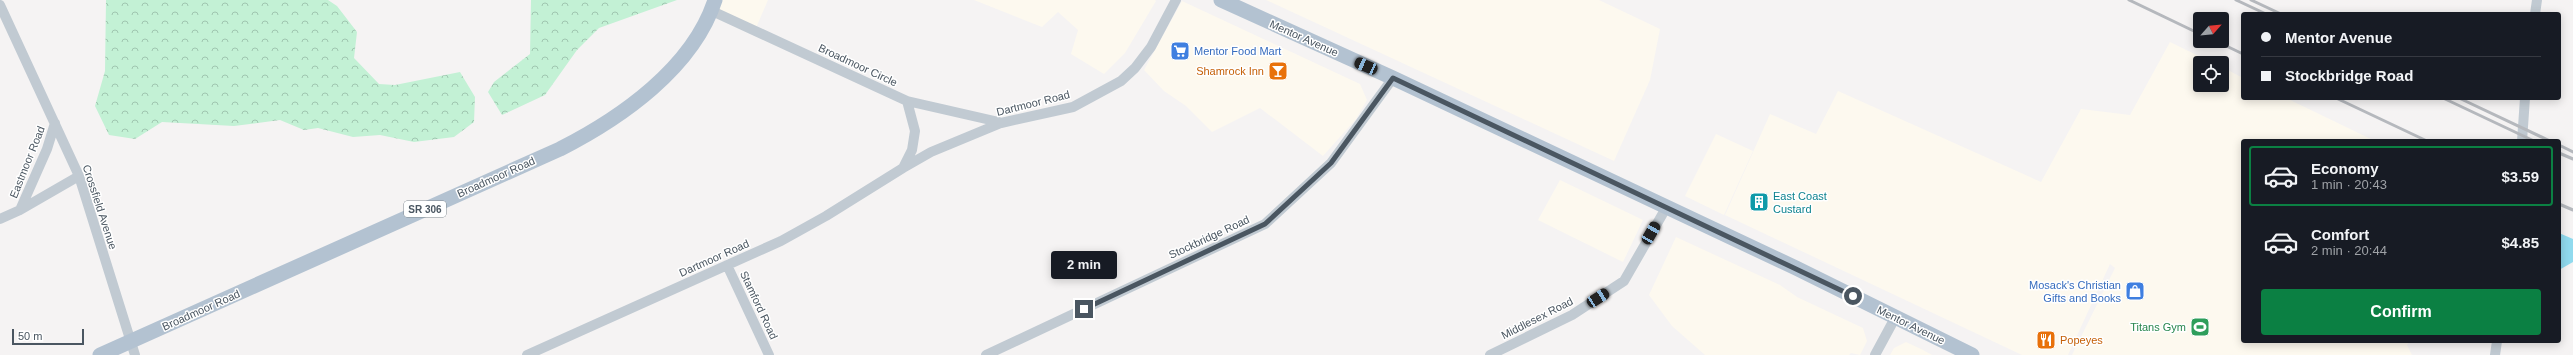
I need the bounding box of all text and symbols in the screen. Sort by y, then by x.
north arrow [2193,12,2229,48]
map controls [2193,12,2229,92]
street label: Mentor Avenue [1268,18,1340,58]
text: Mentor Avenue [2285,29,2392,46]
supermarket icon: Mentor Food Mart [1169,40,1191,62]
street label: Broadmoor Circle [817,41,899,89]
place label: Mentor Food Mart [1194,45,1281,57]
car [1353,56,1379,76]
button: locate [2193,56,2229,92]
bar icon: Shamrock Inn [1267,60,1289,82]
place label: Shamrock Inn [1196,65,1264,77]
text: Stockbridge Road [2285,67,2413,84]
street label: Dartmoor Road [995,88,1071,118]
street label: Eastmoor Road [7,124,47,200]
street label: Broadmoor Road [455,154,537,200]
icon: car [2263,158,2299,194]
text: Economy [2311,160,2379,177]
street label: Crossfield Avenue [81,163,119,251]
text: $3.59 [2501,168,2539,185]
text: 1 min · 20:43 [2311,177,2387,192]
place label: East Coast Custard [1773,190,1827,215]
building icon: East Coast Custard [1748,191,1770,213]
road number: SR 306 [404,201,446,217]
street label: Stockbridge Road [1167,213,1251,261]
car [1640,220,1662,246]
icon: car [2263,224,2299,260]
text: Comfort [2311,226,2369,243]
text: $4.85 [2501,234,2539,251]
street label: Dartmoor Road [677,237,751,279]
text: 2 min · 20:44 [2311,243,2387,258]
callout: 2 min [1051,251,1117,279]
text: 2 min [1067,257,1101,272]
street label: Stamford Road [738,269,780,341]
place label: Mosack's Christian Gifts and Books [2029,279,2121,304]
shop icon: Mosack's Christian Gifts and Books [2124,280,2146,302]
car [1585,286,1611,310]
street label: Broadmoor Road [160,287,242,333]
route start [1844,287,1862,305]
button: Confirm [2261,289,2541,335]
street label: Middlesex Road [1499,295,1575,341]
route end [1075,300,1093,318]
street label: Mentor Avenue [1875,303,1947,347]
sports icon: Titans Gym [2189,316,2211,338]
place label: Titans Gym [2130,321,2186,333]
scale bar [12,327,84,346]
restaurant icon: Popeyes [2035,329,2057,351]
text: 50 m [18,330,42,342]
place label: Popeyes [2060,334,2103,346]

